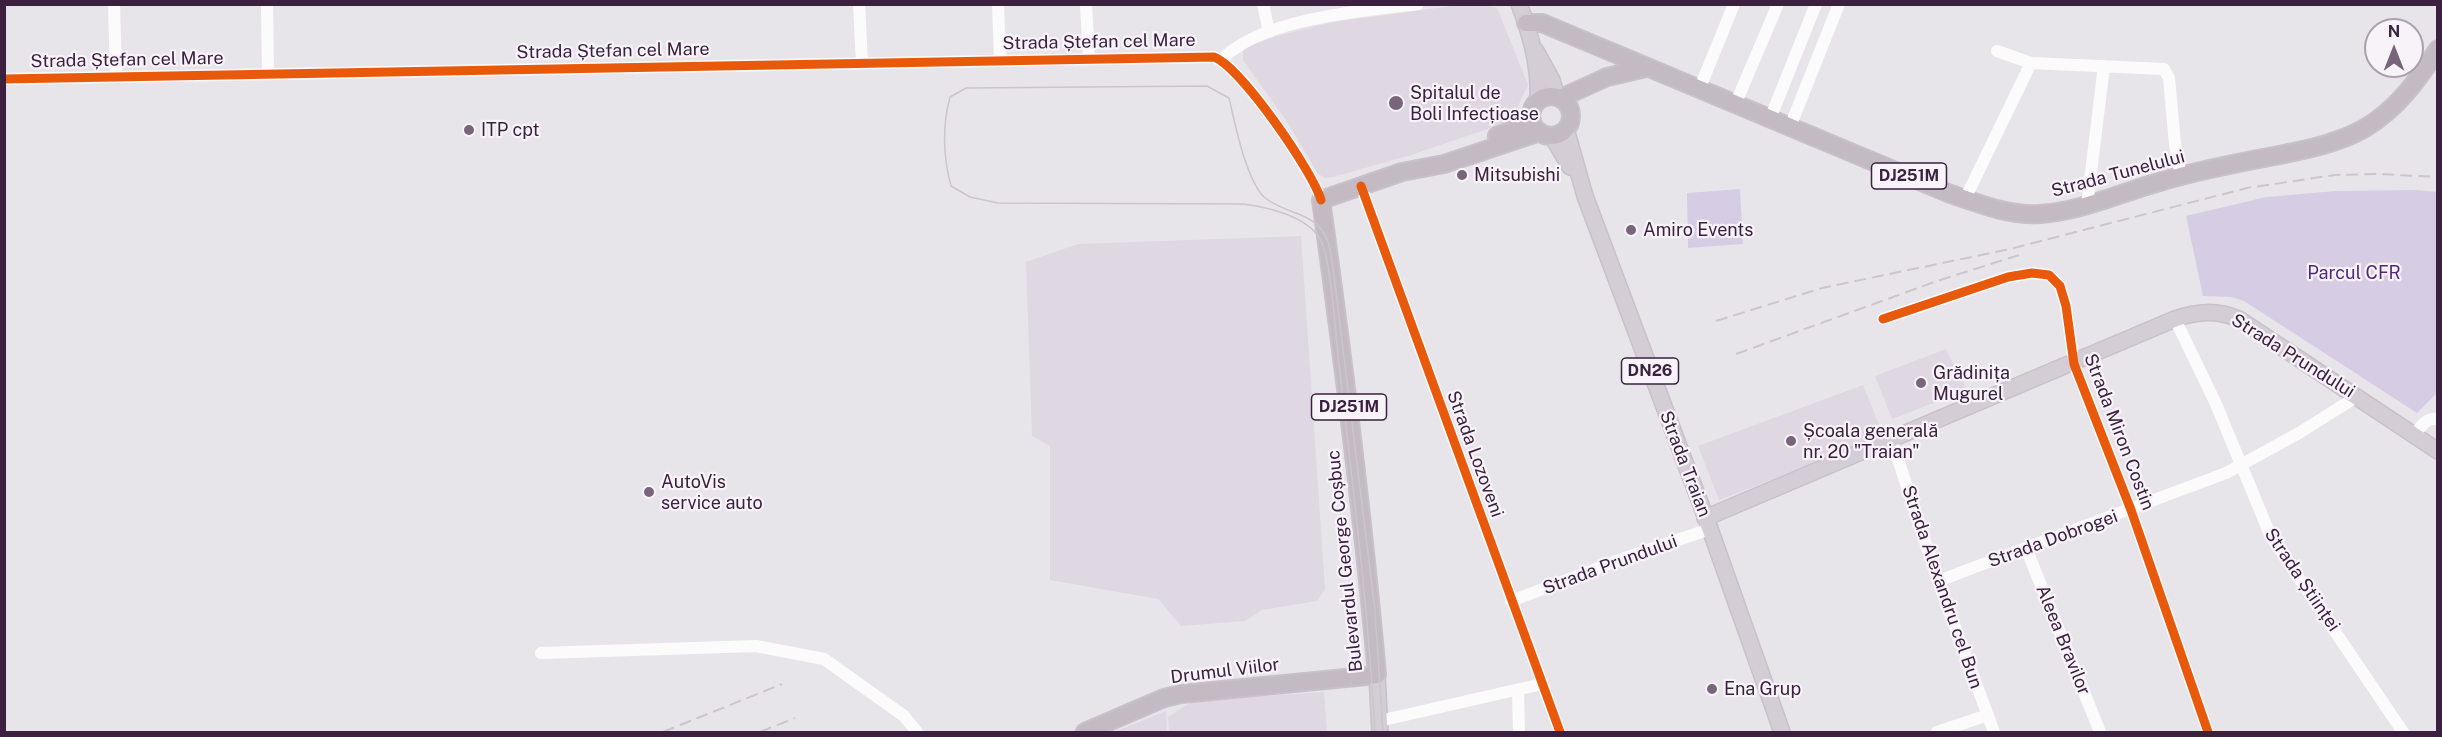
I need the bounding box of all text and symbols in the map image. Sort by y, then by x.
north arrow [2364,18,2424,78]
text: N [2388,22,2400,41]
street label: Strada Ștefan cel Mare [1002,30,1196,54]
street label: Strada Ștefan cel Mare [516,39,710,63]
street label: Strada Ștefan cel Mare [30,48,224,72]
place label: Spitalul de Boli Infecțioase [1410,82,1539,124]
marker: Spitalul de Boli Infecțioase [1387,94,1405,112]
place label: ITP cpt [481,119,540,141]
marker: ITP cpt [462,123,476,137]
street label: Strada Tunelului [2049,146,2187,202]
road number: DJ251M [1872,163,1946,189]
place label: Mitsubishi [1474,164,1560,186]
marker: Mitsubishi [1455,168,1469,182]
place label: Amiro Events [1643,219,1753,241]
marker: Amiro Events [1624,223,1638,237]
park label: Parcul CFR [2307,262,2401,284]
street label: Strada Prundului [2227,309,2359,403]
street label: Strada Miron Costin [2079,351,2159,513]
road number: DN26 [1622,358,1678,384]
place label: Grădinița Mugurel [1933,362,2010,404]
marker: Grădinița Mugurel [1914,376,1928,390]
street label: Strada Lozoveni [1442,388,1508,520]
road number: DJ251M [1312,394,1386,420]
street label: Strada Traian [1655,408,1715,520]
place label: Școala generală nr. 20 "Traian" [1803,420,1938,462]
marker: Școala generală nr. 20 "Traian" [1784,434,1798,448]
street label: Bulevardul George Coșbuc [1323,449,1367,673]
place label: AutoVis service auto [661,471,763,514]
street label: Strada Alexandru cel Bun [1897,483,1987,691]
marker: AutoVis service auto [642,485,656,499]
street label: Strada Dobrogei [1985,506,2121,572]
street label: Strada Științei [2260,524,2344,636]
street label: Strada Prundului [1540,531,1680,599]
street label: Aleea Bravilor [2031,582,2095,698]
street label: Drumul Viilor [1169,654,1281,688]
place label: Ena Grup [1724,678,1801,700]
marker: Ena Grup [1705,682,1719,696]

